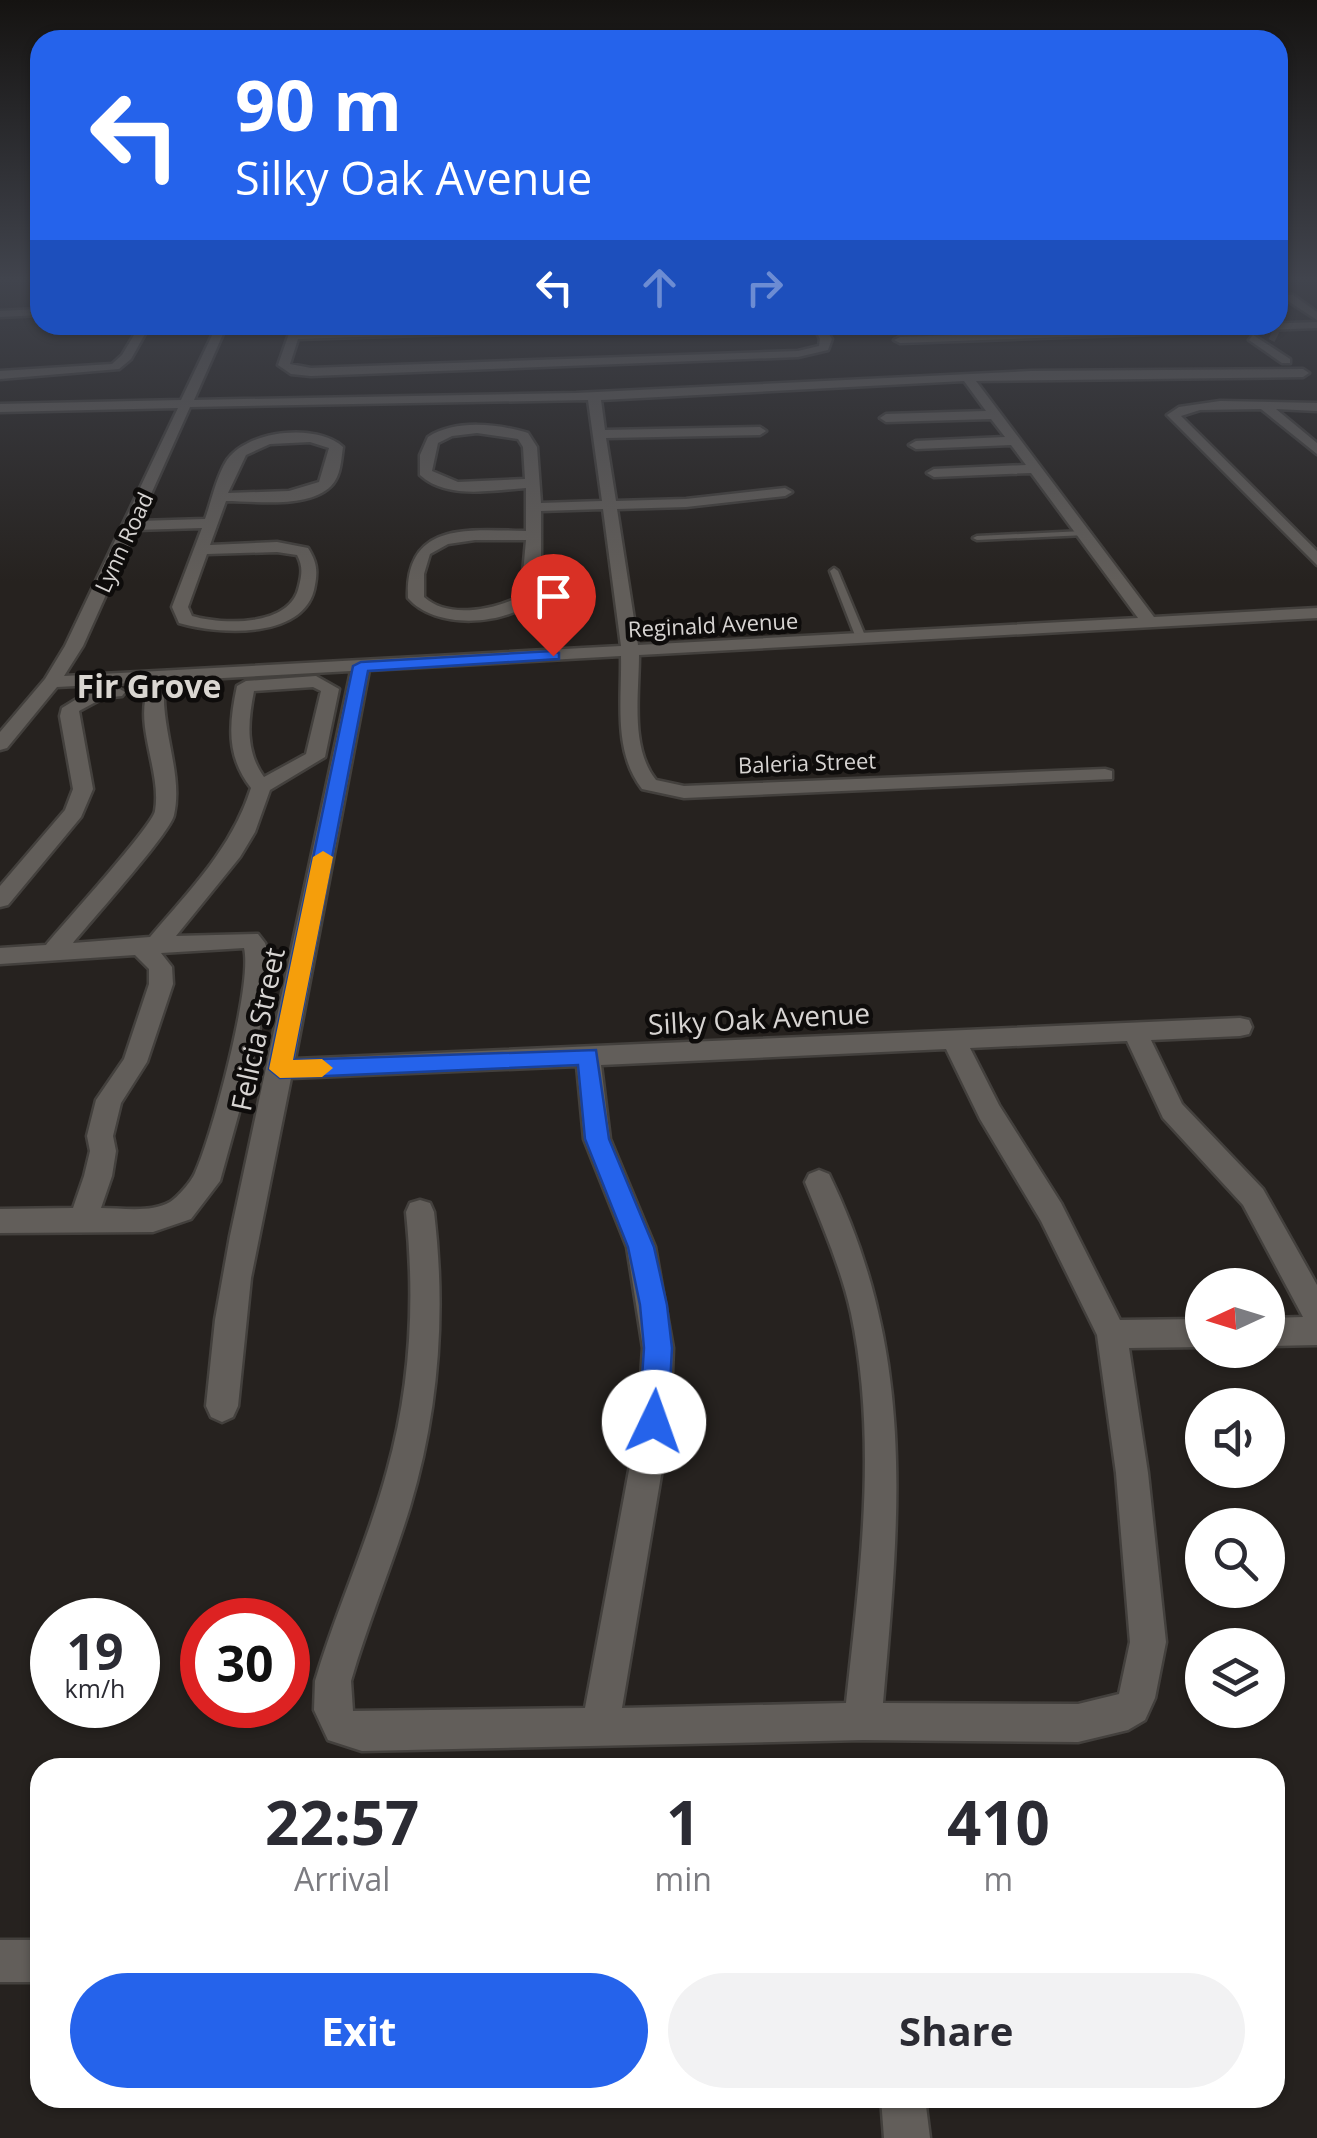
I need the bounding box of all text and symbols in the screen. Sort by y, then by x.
text: 90 m [235,56,402,152]
icon: left [70,70,200,200]
text: Silky Oak Avenue [235,147,592,208]
icon: left [527,260,582,315]
icon: ahead [632,260,687,315]
icon: right [737,260,792,315]
street label: Lynn Road [87,487,159,597]
pin [511,554,596,657]
icon: arrive [526,569,581,624]
street label: Reginald Avenue [627,605,799,643]
district label: Fir Grove [77,664,221,707]
street label: Baleria Street [737,745,877,779]
street label: Felicia Street [221,944,293,1114]
street label: Silky Oak Avenue [647,993,871,1043]
north arrow [1185,1268,1285,1368]
map controls [1185,1268,1285,1728]
position arrow [602,1370,706,1474]
button: sound [1185,1388,1285,1488]
button: search [1185,1508,1285,1608]
speed limit sign: 30 [180,1598,310,1728]
text: 19 [66,1617,124,1685]
button: layers [1185,1628,1285,1728]
text: km/h [65,1671,125,1705]
text: 22:57 [265,1781,419,1863]
text: 1 [666,1781,700,1863]
text: 410 [947,1781,1050,1863]
text: Arrival [294,1857,390,1900]
text: min [655,1857,712,1900]
text: m [984,1857,1013,1900]
button: Exit [70,1973,648,2088]
button: Share [668,1973,1245,2088]

